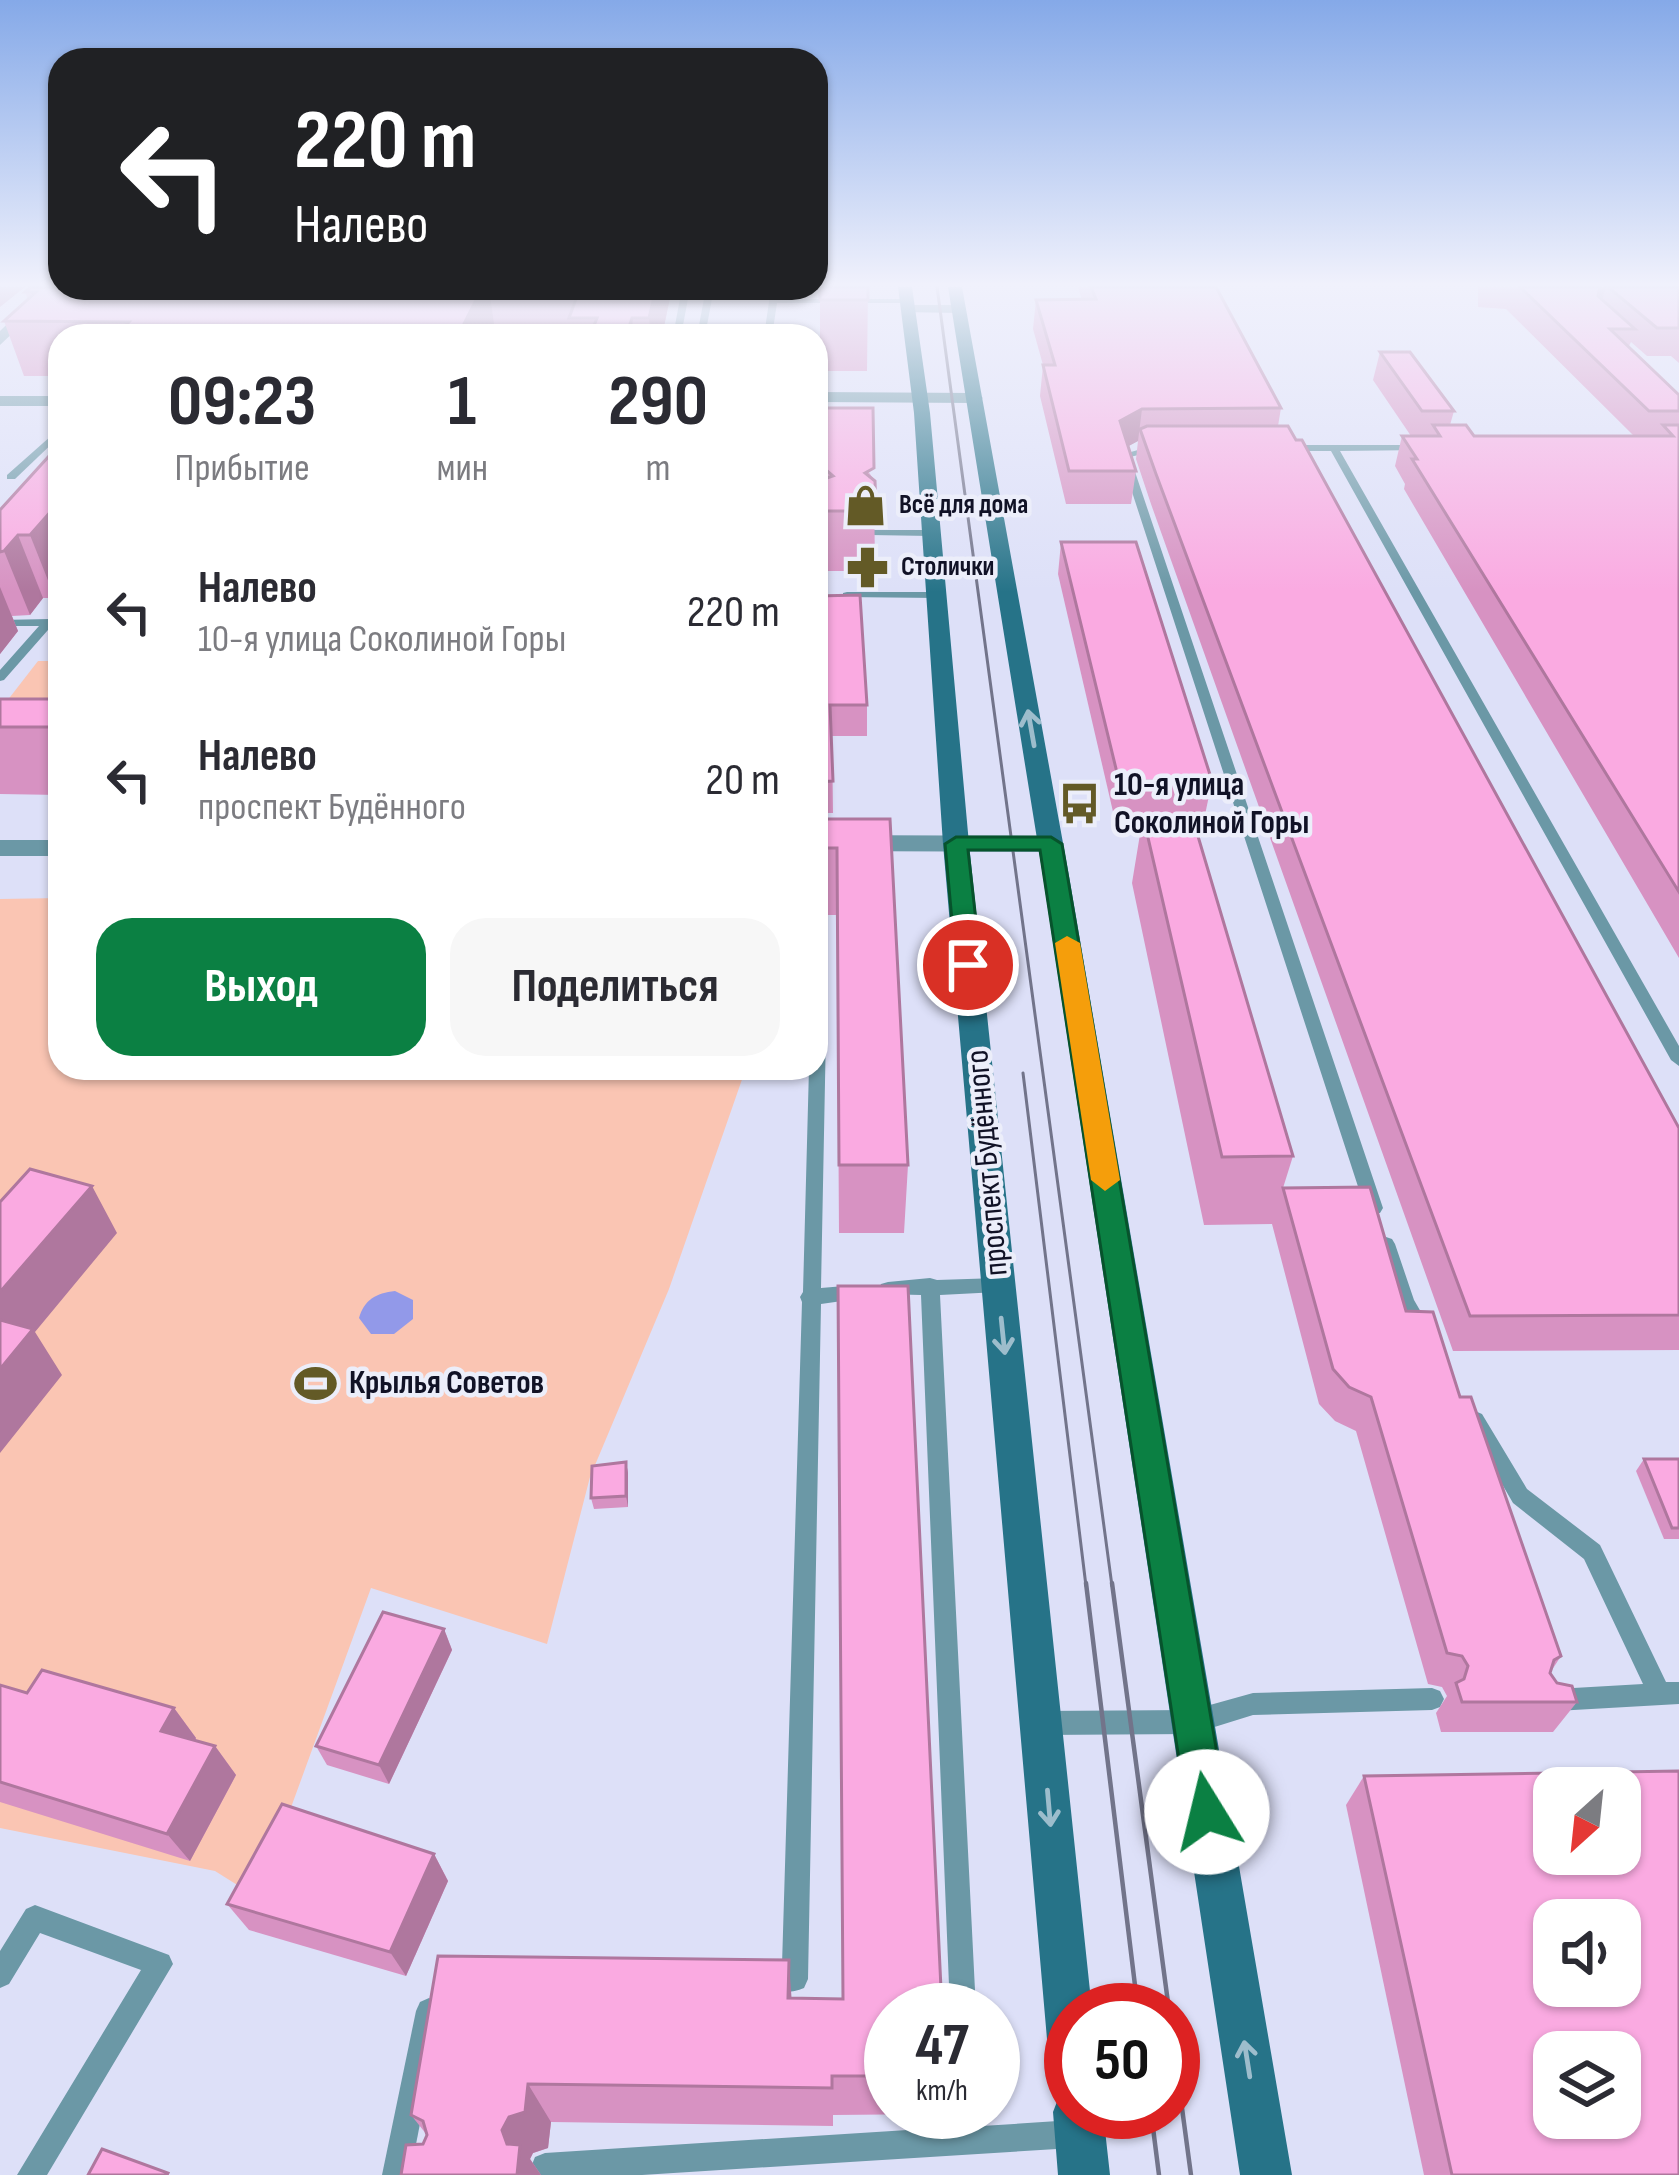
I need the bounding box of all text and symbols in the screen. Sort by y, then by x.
text: 220 m [294,91,476,192]
icon: left [96,96,252,252]
text: Налево [294,193,428,258]
text: 09:23 [168,359,316,446]
text: 1 [448,359,476,446]
text: 290 [608,359,708,446]
text: Прибытие [175,445,310,492]
text: мин [436,445,488,492]
text: m [645,445,671,492]
shop icon: Всё для дома [842,482,888,528]
place label: Всё для дома [899,489,1028,521]
pharmacy icon: Столички [844,544,890,590]
place label: Столички [901,551,994,583]
text: Налево [198,561,317,616]
icon: left [96,579,162,645]
text: 220 m [687,585,780,640]
text: 10-я улица Соколиной Горы [198,616,566,663]
one-way arrow [1019,709,1041,748]
text: Налево [198,729,317,784]
icon: left [96,747,162,813]
text: 20 m [705,753,780,808]
place label: 10-я улица Соколиной Горы [1114,765,1309,843]
bus stop icon: 10-я улица Соколиной Горы [1057,781,1103,827]
text: проспект Будённого [198,784,466,831]
pin [917,914,1019,1016]
button: Выход [96,918,426,1056]
button: Поделиться [450,918,780,1056]
icon: arrive [935,932,1001,998]
street label: проспект Будённого [957,1048,1017,1278]
one-way arrow [992,1316,1015,1355]
sports icon: Крылья Советов [292,1360,338,1406]
place label: Крылья Советов [349,1363,544,1403]
position arrow [1144,1749,1270,1875]
north arrow [1533,1767,1641,1875]
map controls [1533,1767,1641,2139]
one-way arrow [1038,1788,1061,1827]
button: sound [1533,1899,1641,2007]
speed limit sign: 50 [1044,1983,1200,2139]
text: 47 [915,2010,969,2082]
button: layers [1533,2031,1641,2139]
one-way arrow [1235,2041,1258,2080]
text: km/h [916,2073,968,2109]

